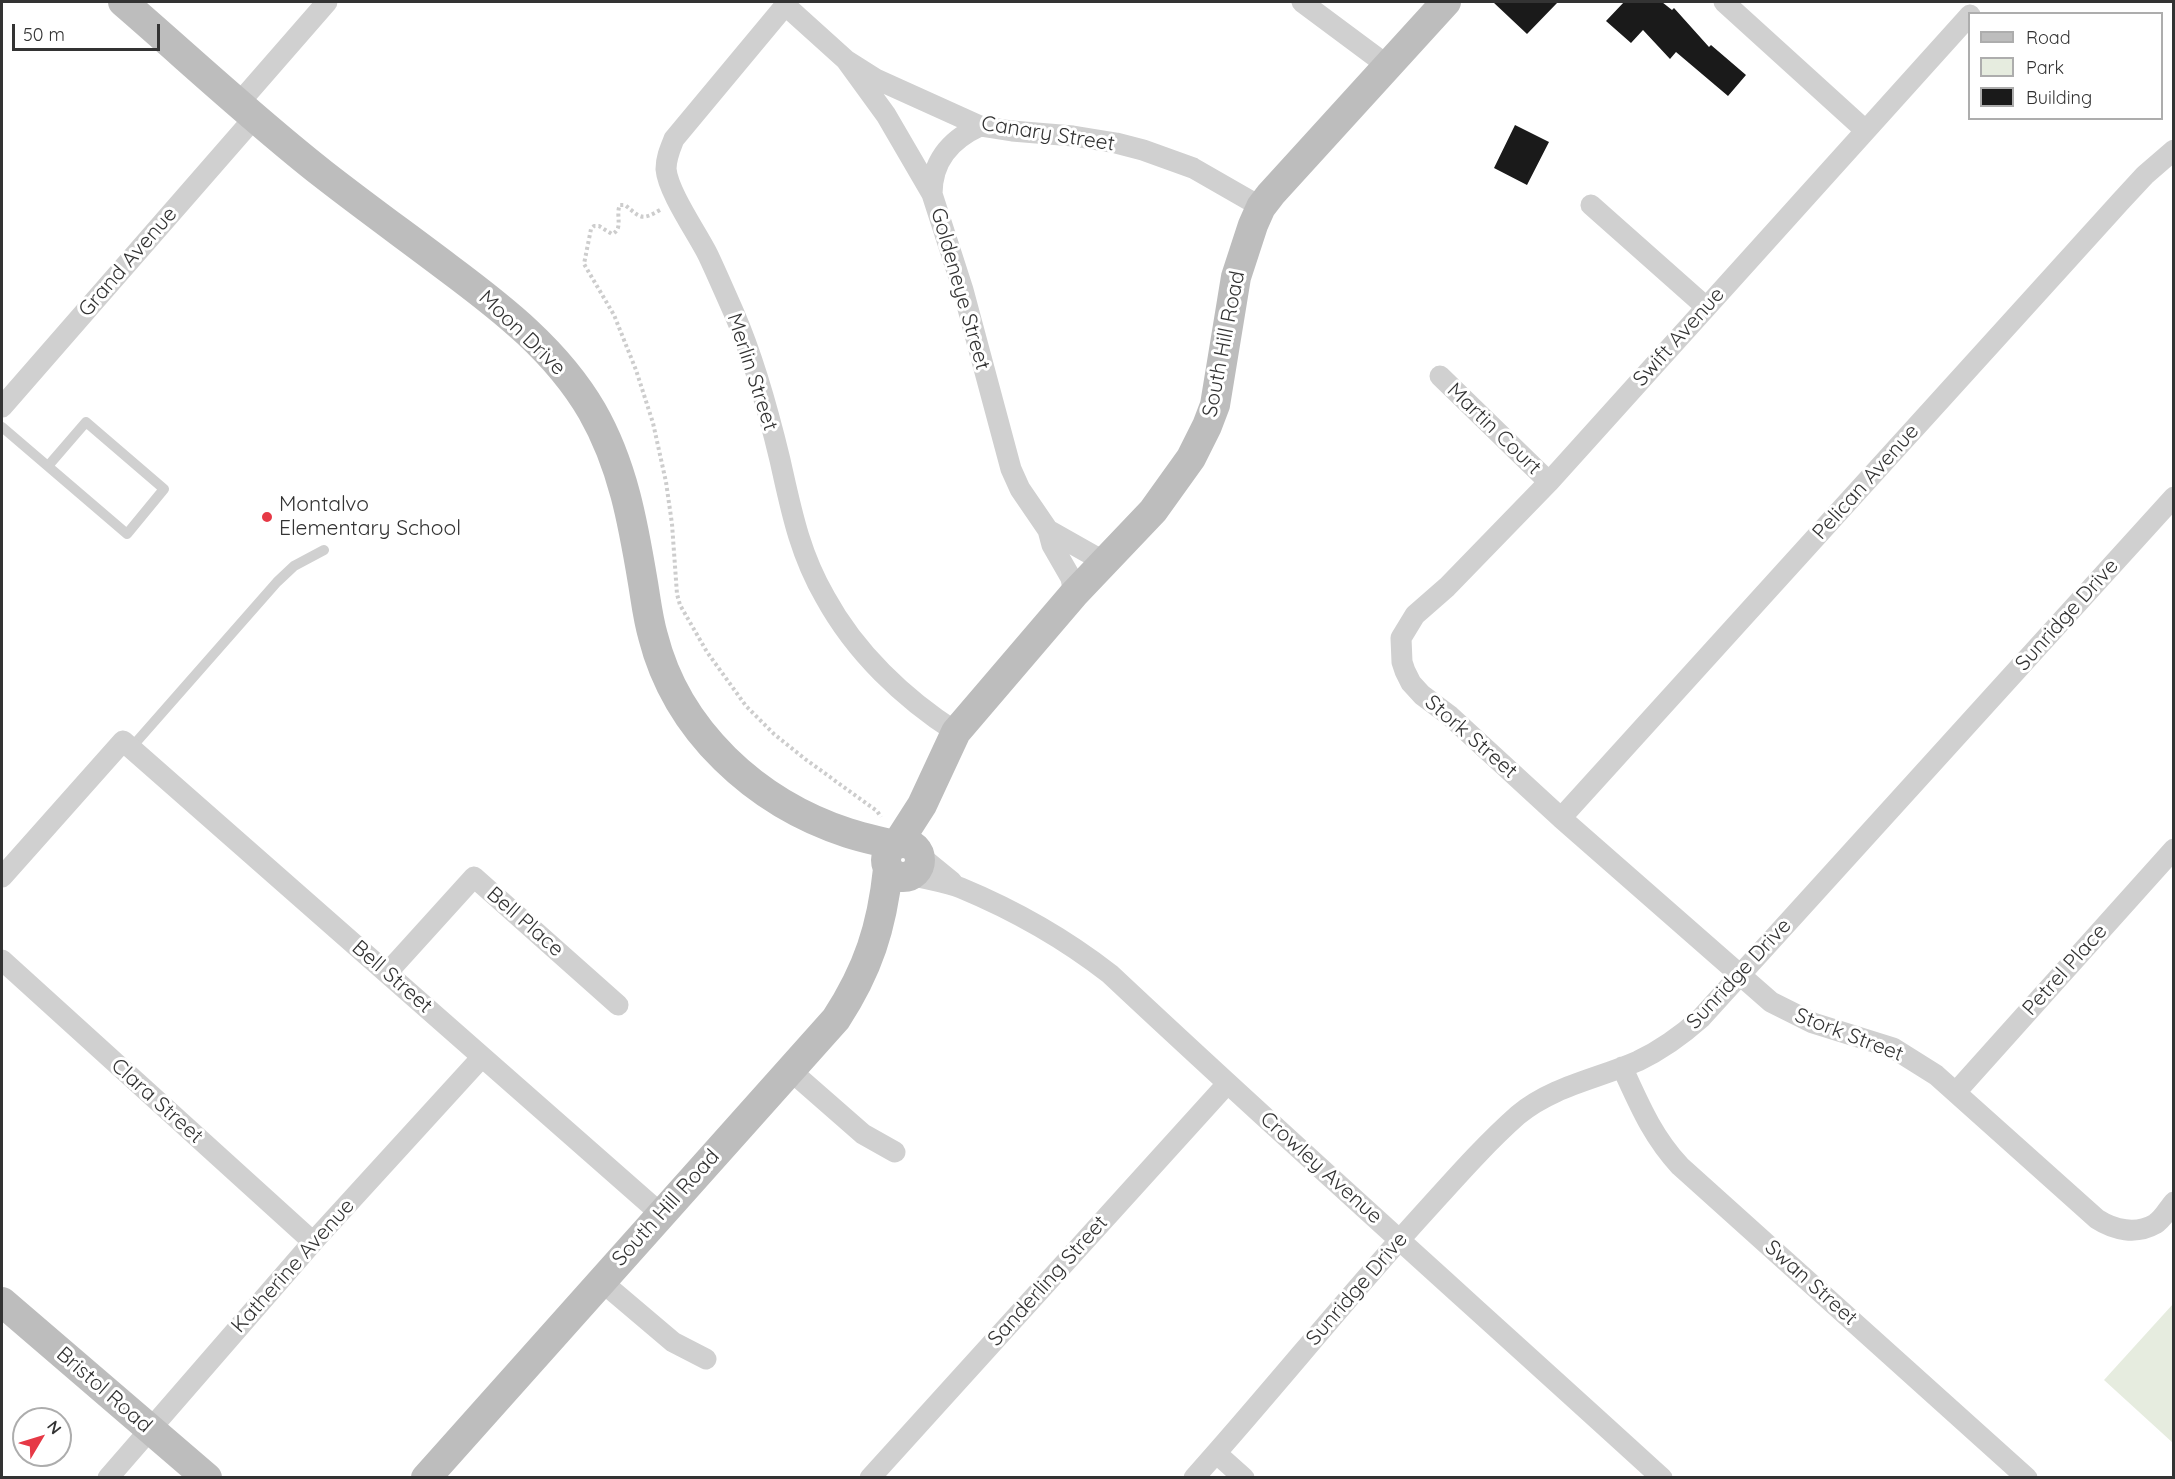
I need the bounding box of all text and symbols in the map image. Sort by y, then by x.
scale bar [15,12,164,50]
legend [1968,12,2163,120]
text: 50 m [23,23,65,46]
text: Road [2026,26,2071,49]
text: Park [2026,56,2064,79]
text: Building [2026,86,2092,109]
street label: Canary Street [980,111,1116,157]
street label: Grand Avenue [73,202,183,322]
street label: Goldeneye Street [925,205,995,373]
street label: South Hill Road [1197,269,1251,419]
street label: Swift Avenue [1628,282,1730,392]
street label: Moon Drive [473,285,571,381]
street label: Merlin Street [721,310,783,434]
street label: Martin Court [1442,378,1546,480]
street label: Pelican Avenue [1808,419,1924,545]
place label: Montalvo Elementary School [279,492,461,542]
marker: Montalvo Elementary School [260,510,274,524]
street label: Sunridge Drive [2010,554,2124,676]
street label: Stork Street [1420,690,1522,784]
street label: Bell Place [481,882,569,962]
street label: Sunridge Drive [1681,913,1797,1035]
street label: Petrel Place [2017,919,2113,1021]
street label: Bell Street [347,935,437,1019]
street label: Stork Street [1791,1003,1907,1067]
street label: Clara Street [106,1053,208,1149]
street label: Crowley Avenue [1255,1107,1387,1229]
street label: South Hill Road [607,1144,725,1272]
street label: Katherine Avenue [226,1194,360,1338]
street label: Sanderling Street [983,1211,1113,1351]
street label: Sunridge Drive [1301,1227,1413,1351]
street label: Swan Street [1760,1235,1862,1331]
street label: Bristol Road [51,1342,157,1438]
north arrow [12,1407,72,1467]
text: N [43,1416,66,1438]

